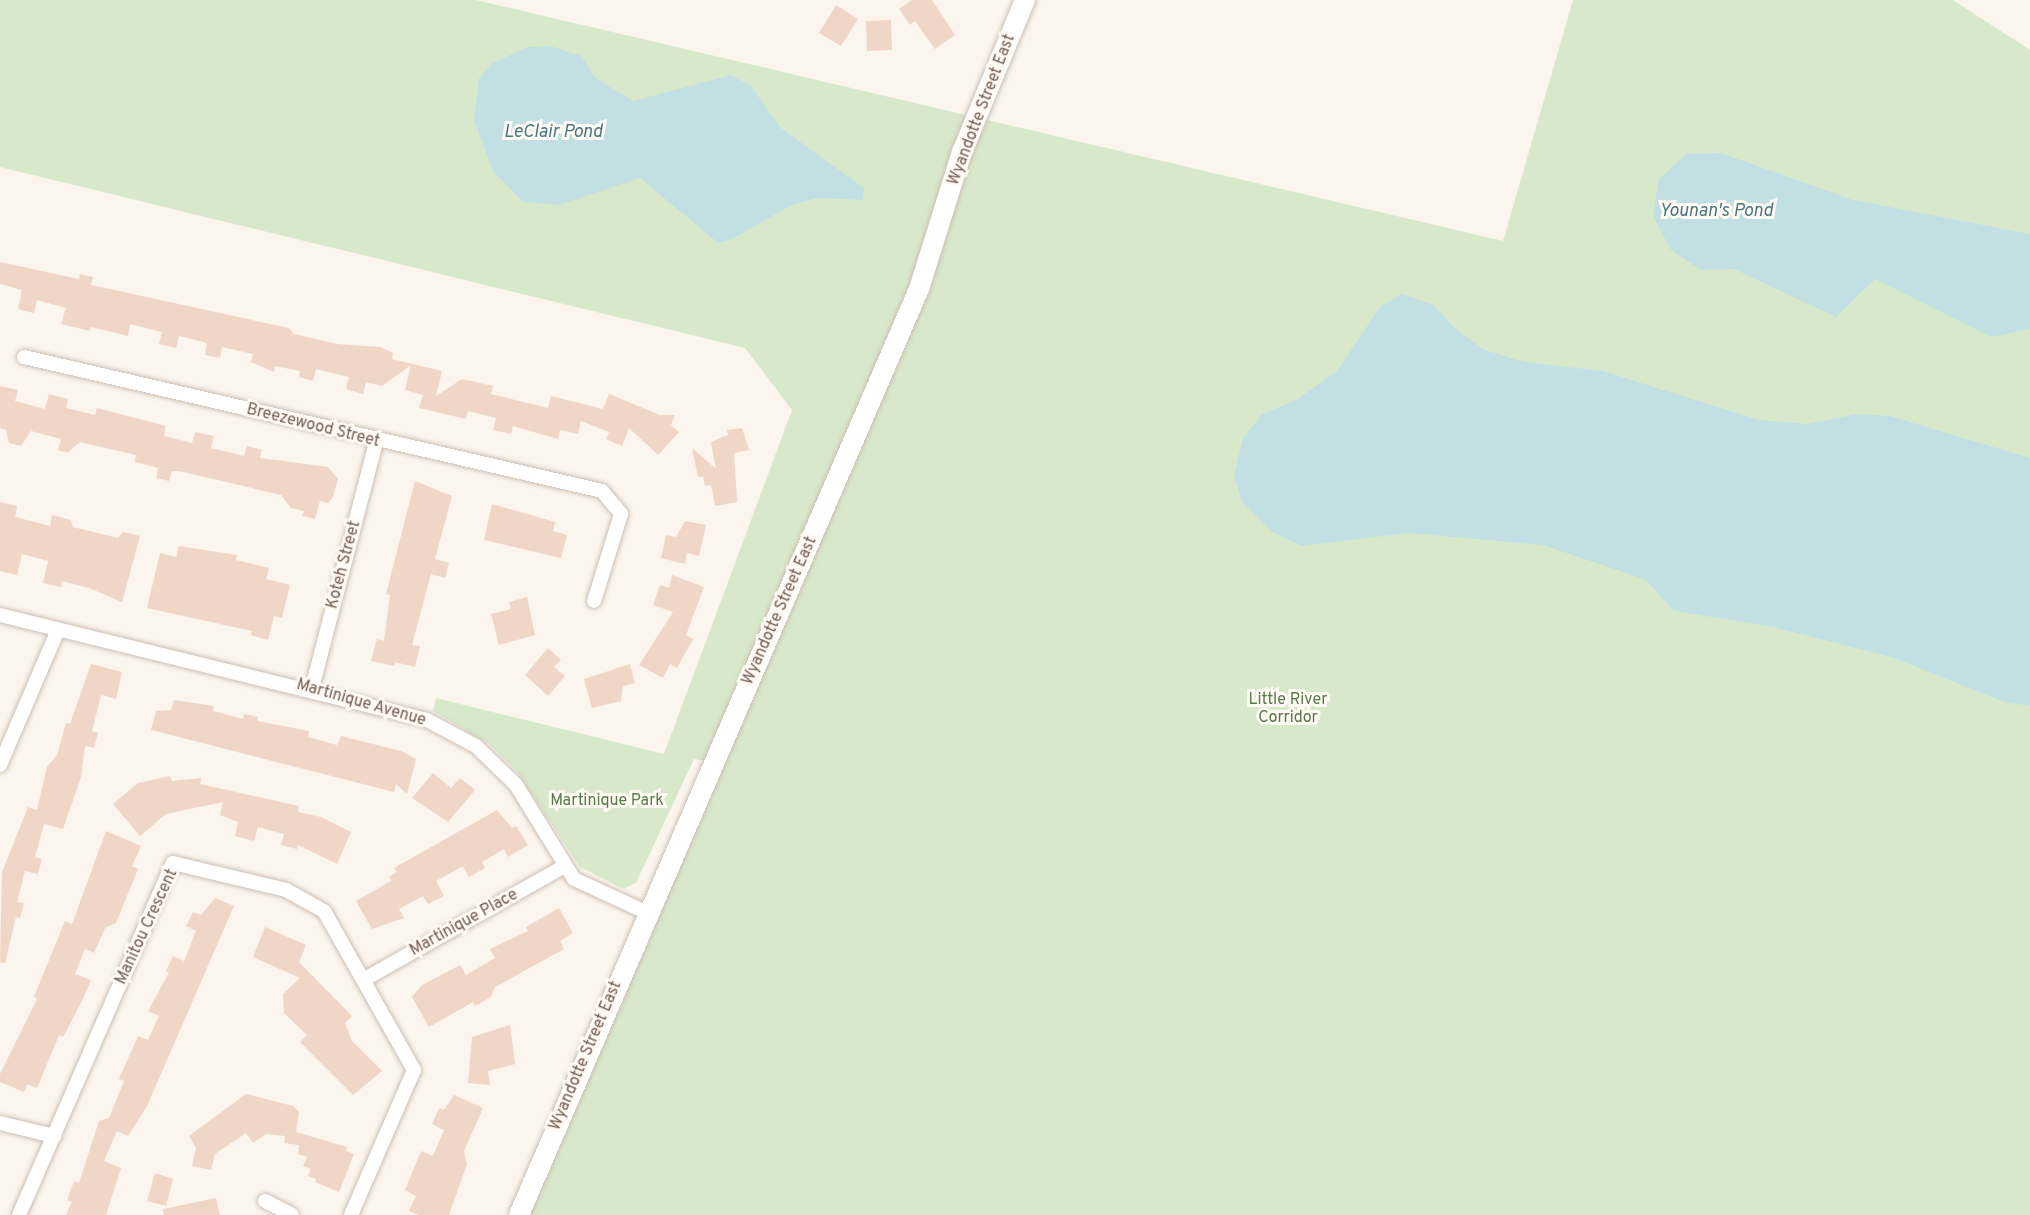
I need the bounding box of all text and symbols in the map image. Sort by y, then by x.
street label: Wyandotte Street East [944,32,1020,188]
water label: LeClair Pond [504,122,602,144]
water label: Younan's Pond [1659,201,1773,223]
street label: Breezewood Street [244,400,382,452]
street label: Koteh Street [323,519,365,611]
street label: Wyandotte Street East [739,534,821,688]
street label: Martinique Avenue [294,675,428,731]
park label: Little River Corridor [1249,690,1327,728]
park label: Martinique Park [550,791,664,811]
street label: Manitou Crescent [112,866,182,988]
street label: Martinique Place [407,885,521,961]
street label: Wyandotte Street East [546,978,626,1134]

